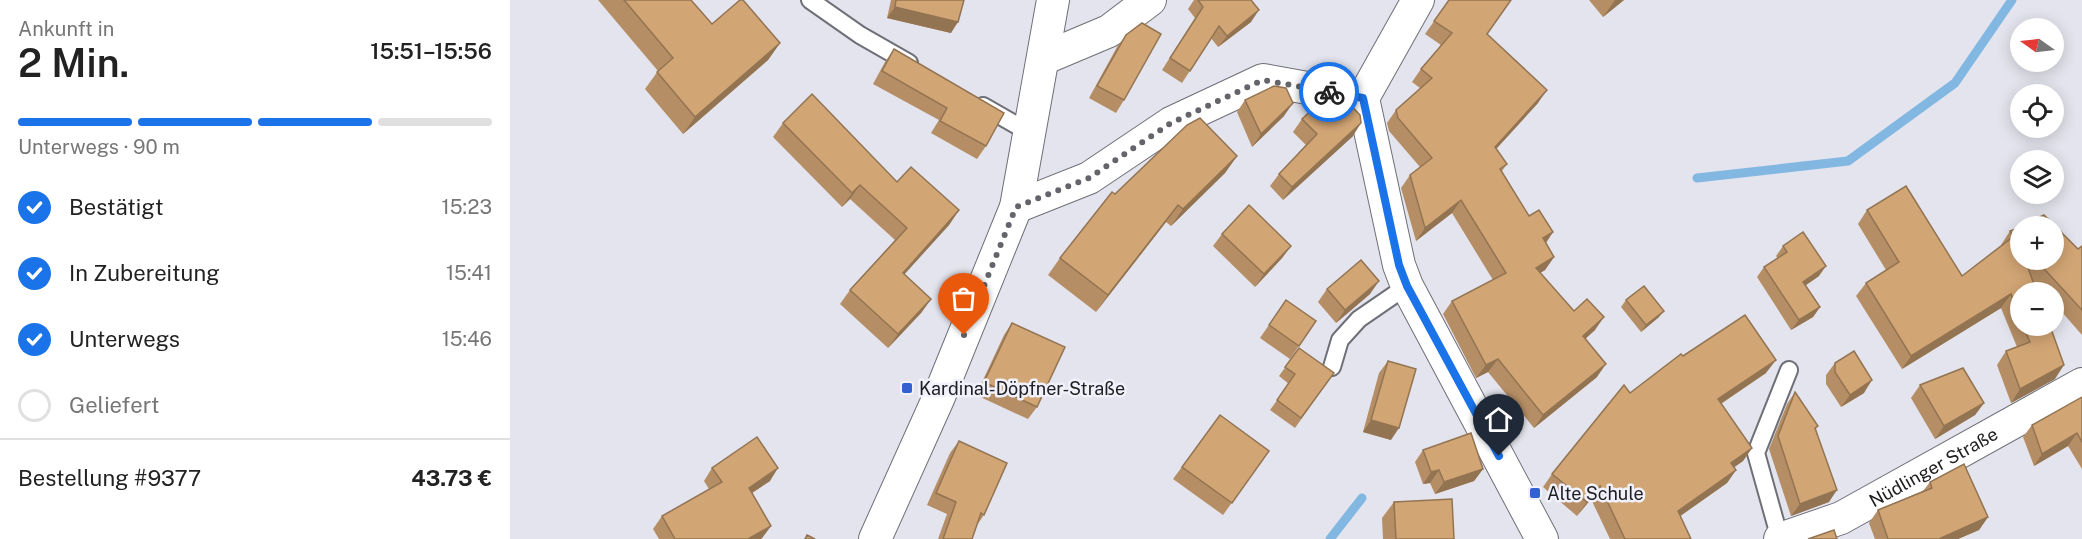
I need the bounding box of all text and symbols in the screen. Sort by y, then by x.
text: Ankunft in [18,17,114,41]
north arrow [2010,18,2064,72]
map controls [2010,18,2064,336]
text: 15:51–15:56 [370,38,492,64]
text: 2 Min. [18,40,129,86]
courier [1299,62,1359,122]
icon: bike [1313,76,1346,109]
button: locate [2010,84,2064,138]
text: Unterwegs · 90 m [18,135,180,159]
button: layers [2010,150,2064,204]
icon: check [18,191,51,224]
text: Bestätigt [69,194,164,220]
text: 15:23 [442,195,492,219]
button: + [2010,216,2064,270]
icon: check [18,257,51,290]
text: In Zubereitung [69,260,220,286]
text: 15:41 [446,261,492,285]
pin [938,273,989,335]
icon: bag [947,282,980,315]
button: − [2010,282,2064,336]
icon: check [18,323,51,356]
text: Unterwegs [69,326,180,352]
text: 15:46 [442,327,492,351]
place label: Kardinal-Döpfner-Straße [919,378,1125,399]
marker: Kardinal-Döpfner-Straße [900,381,914,395]
text: Geliefert [69,392,159,418]
pin [1473,394,1524,456]
icon: home [1482,403,1515,436]
street label: Nüdlinger Straße [1865,423,2001,511]
text: Bestellung #9377 [18,465,201,491]
text: 43.73 € [411,465,492,491]
place label: Alte Schule [1547,483,1644,504]
marker: Alte Schule [1528,486,1542,500]

